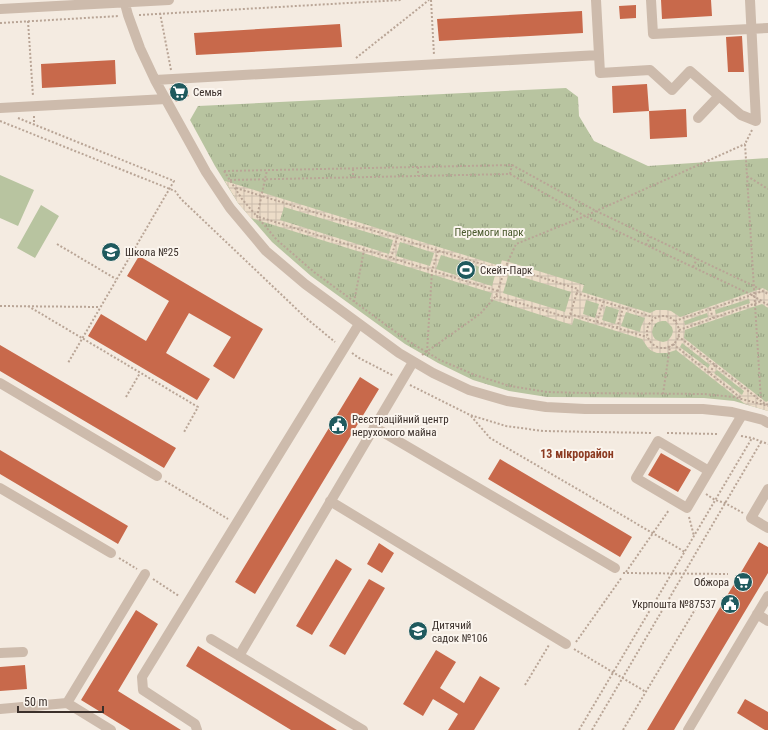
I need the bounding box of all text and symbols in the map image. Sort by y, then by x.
supermarket icon: Семья [168,81,190,103]
place label: Семья [193,86,222,99]
park label: Перемоги парк [455,226,524,239]
school or university icon: Школа №25 [100,241,122,263]
place label: Школа №25 [125,246,179,259]
sports icon: Скейт-Парк [455,259,477,281]
place label: Скейт-Парк [480,264,533,277]
place label: Реєстраційний центр нерухомого майна [352,413,449,439]
public building icon: Реєстраційний центр нерухомого майна [327,414,349,436]
district label: 13 мікрорайон [540,447,614,461]
supermarket icon: Обжора [732,571,754,593]
place label: Обжора [694,576,729,589]
public building icon: Укрпошта №87537 [719,593,741,615]
place label: Укрпошта №87537 [632,598,716,611]
place label: Дитячий садок №106 [432,619,488,645]
school or university icon: Дитячий садок №106 [407,620,429,642]
scale bar [18,688,103,714]
text: 50 m [24,695,48,709]

